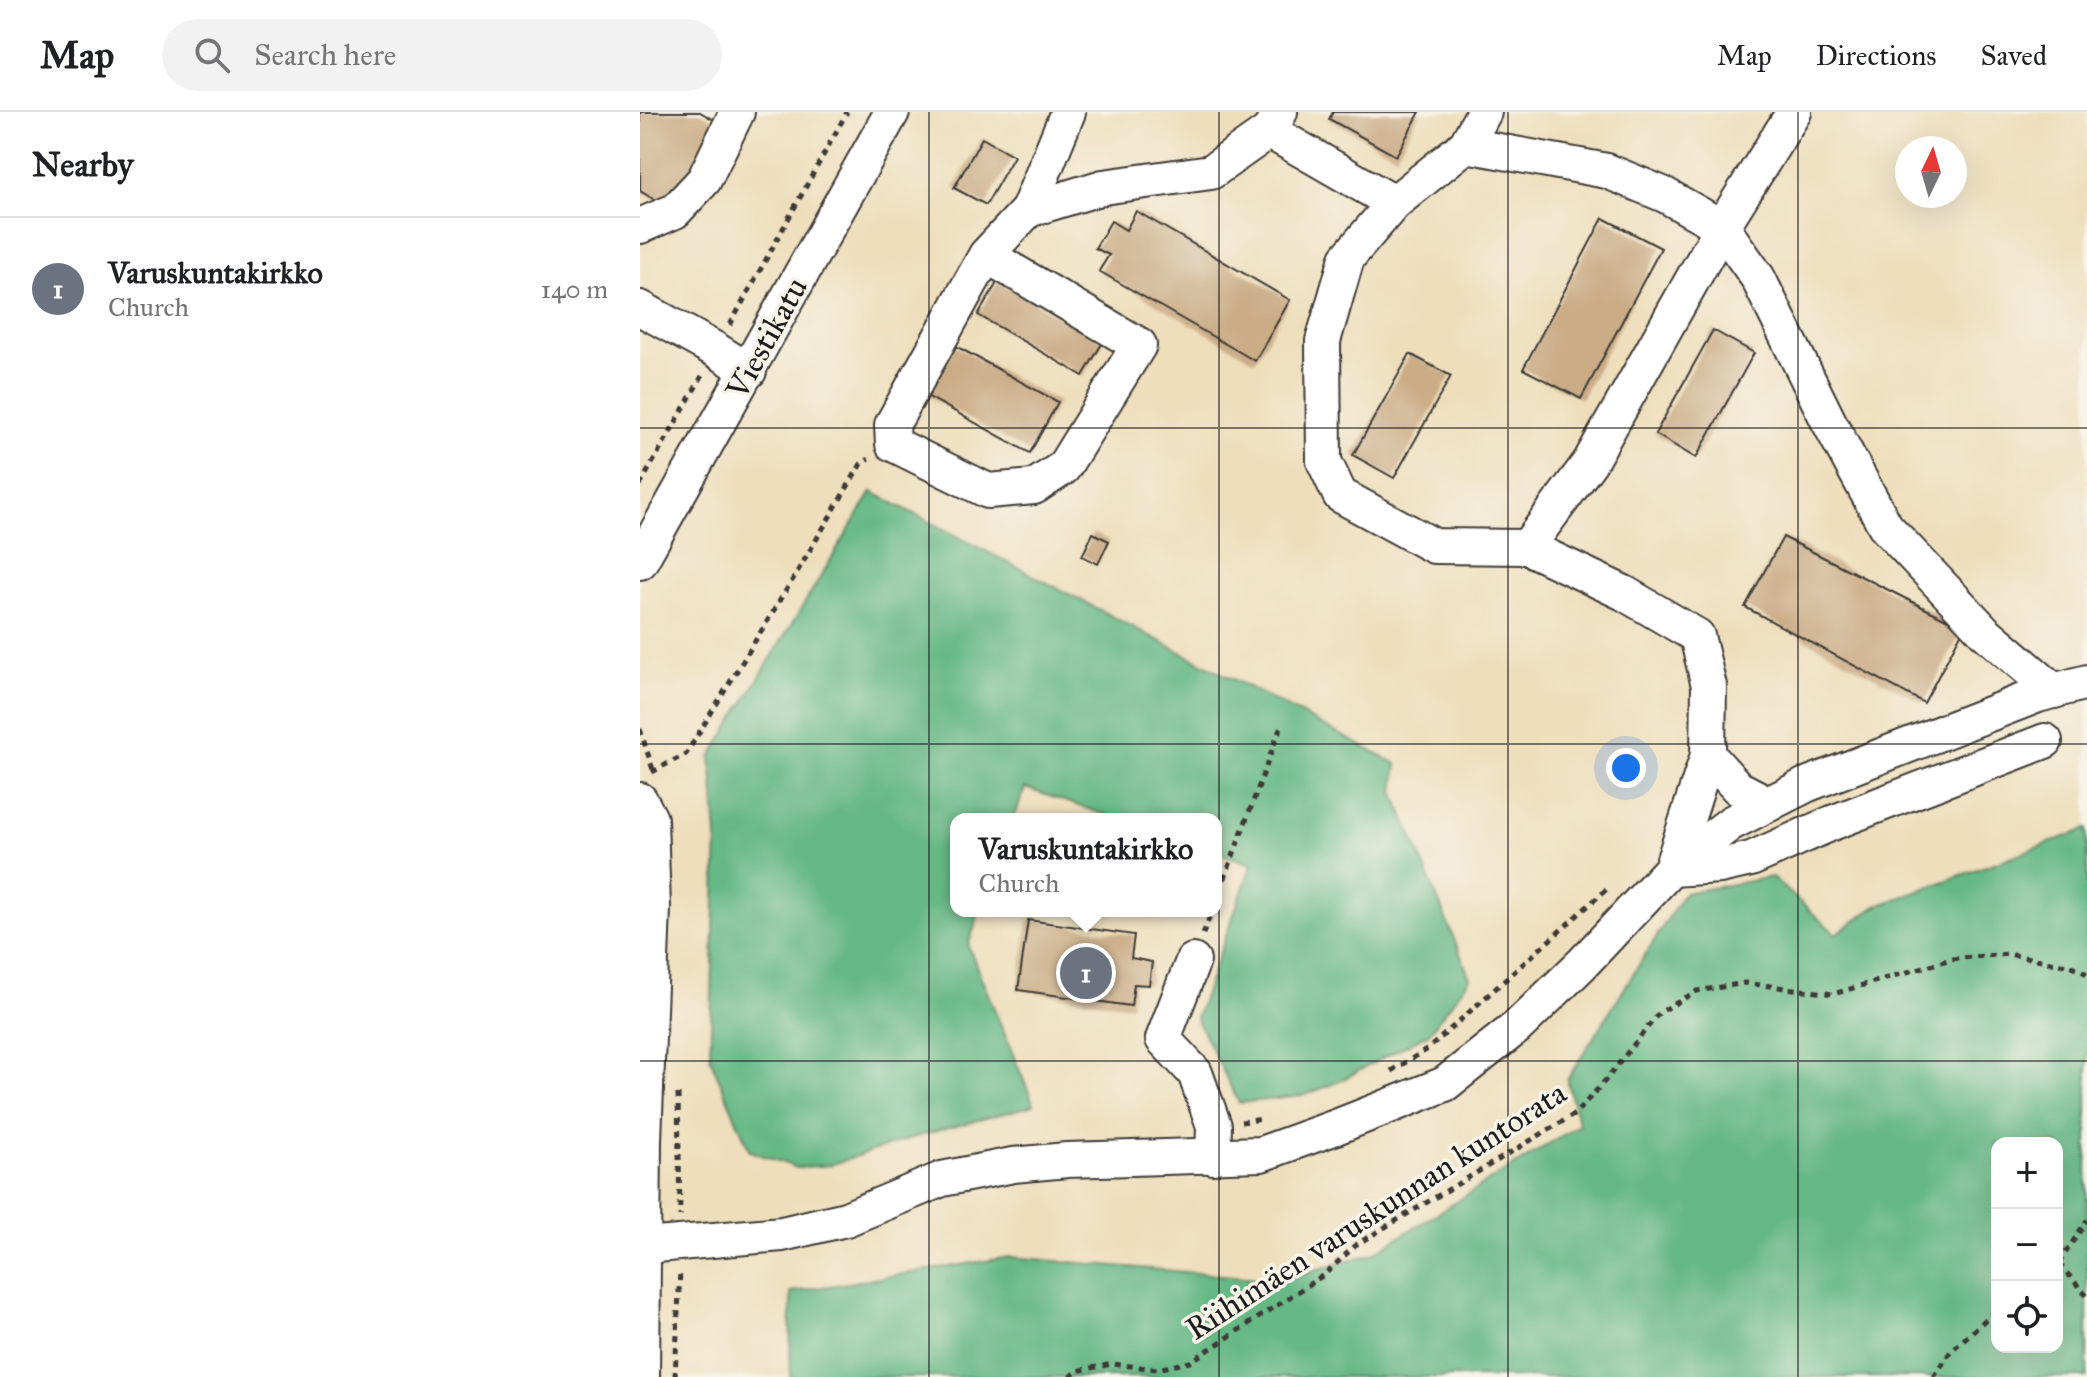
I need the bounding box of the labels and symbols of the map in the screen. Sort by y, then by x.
north arrow [1895,136,1967,208]
street label: Viestikatu [717,270,816,406]
your location [1606,748,1646,788]
pin: 1 [1060,943,1112,1003]
street label: Riihimäen varuskunnan kuntorata [1179,1073,1574,1349]

